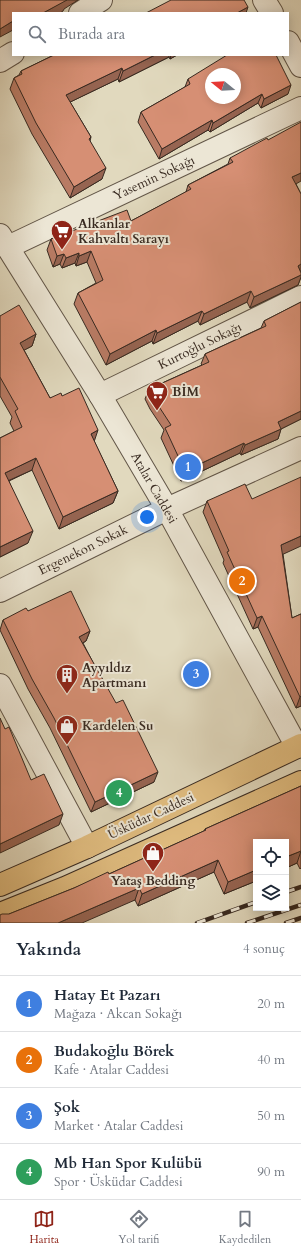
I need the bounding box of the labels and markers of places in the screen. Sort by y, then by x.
place label: Alkanlar Kahvaltı Sarayı [78,215,169,248]
supermarket icon: Alkanlar Kahvaltı Sarayı [49,218,75,251]
supermarket icon: BİM [144,379,170,412]
place label: BİM [172,383,199,401]
pin: 1 [175,452,201,482]
pin: 2 [229,566,255,596]
place label: Ayyıldız Apartmanı [82,659,146,692]
pin: 3 [183,659,209,689]
building icon: Ayyıldız Apartmanı [54,662,80,695]
shop icon: Kardelen Su [54,713,80,746]
place label: Kardelen Su [82,717,154,735]
pin: 4 [106,778,132,808]
shop icon: Yataş Bedding [140,840,166,873]
place label: Yataş Bedding [111,872,195,890]

